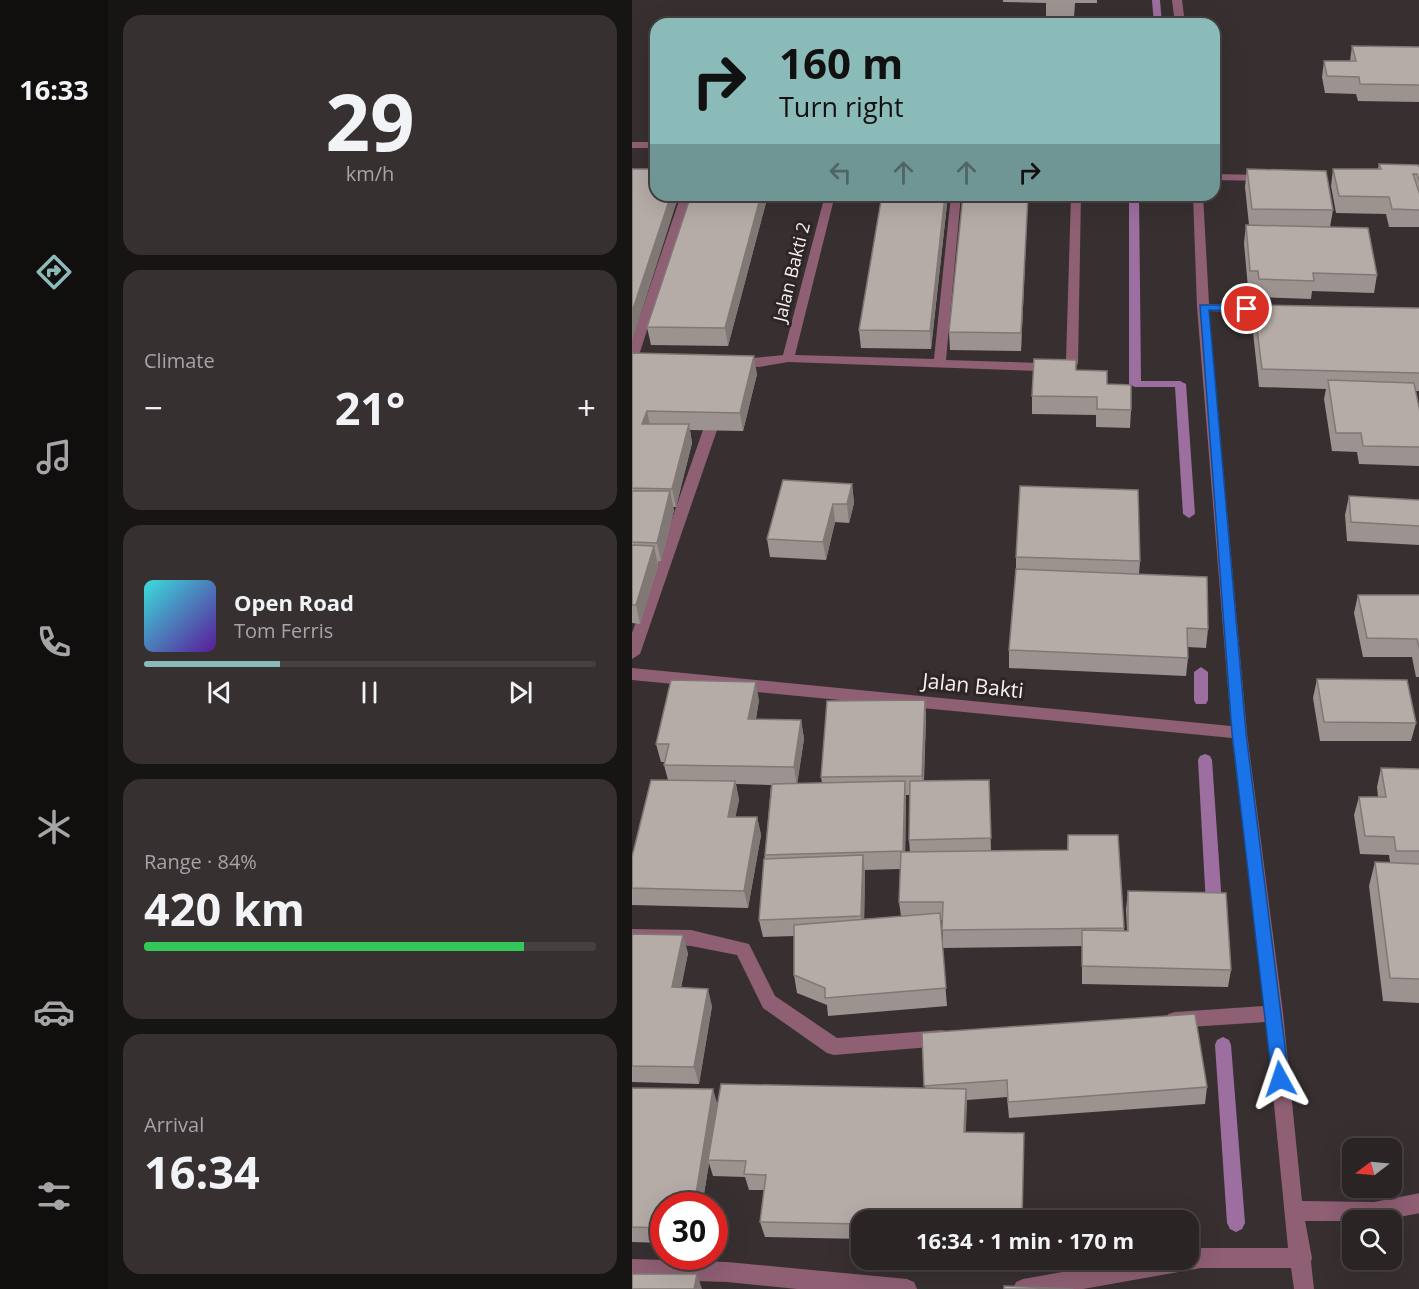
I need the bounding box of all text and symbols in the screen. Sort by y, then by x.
text: 160 m [779,34,903,91]
icon: right [680,42,758,120]
text: 29 [325,68,415,174]
text: 16:33 [19,71,89,108]
text: Turn right [779,88,904,125]
icon: left [824,156,857,189]
icon: ahead [887,156,920,189]
icon: ahead [950,156,983,189]
icon: right [1013,156,1046,189]
text: km/h [346,160,394,187]
street label: Jalan Bakti 2 [767,219,815,326]
icon: directions [33,251,75,293]
pin [1221,283,1272,334]
icon: arrive [1230,292,1263,325]
text: Climate [144,347,215,374]
text: 21° [335,377,405,438]
text: − [144,385,163,430]
text: + [577,385,596,430]
icon: music [33,436,75,478]
text: Open Road [234,587,354,617]
text: Tom Ferris [234,617,333,644]
icon: phone [33,621,75,663]
street label: Jalan Bakti [919,666,1025,704]
icon: previous [203,676,236,709]
icon: pause [353,676,386,709]
icon: next [504,676,537,709]
icon: climate [33,806,75,848]
text: Range · 84% [144,848,257,875]
text: 420 km [144,878,305,939]
icon: car [33,991,75,1033]
position arrow [1248,1047,1312,1111]
text: Arrival [144,1111,204,1138]
north arrow [1342,1138,1402,1198]
map controls [1342,1138,1402,1270]
text: 16:34 [144,1141,260,1202]
icon: filters [33,1175,75,1217]
speed limit sign: 30 [650,1192,728,1270]
button: search [1342,1210,1402,1270]
text: 16:34 · 1 min · 170 m [916,1225,1134,1255]

